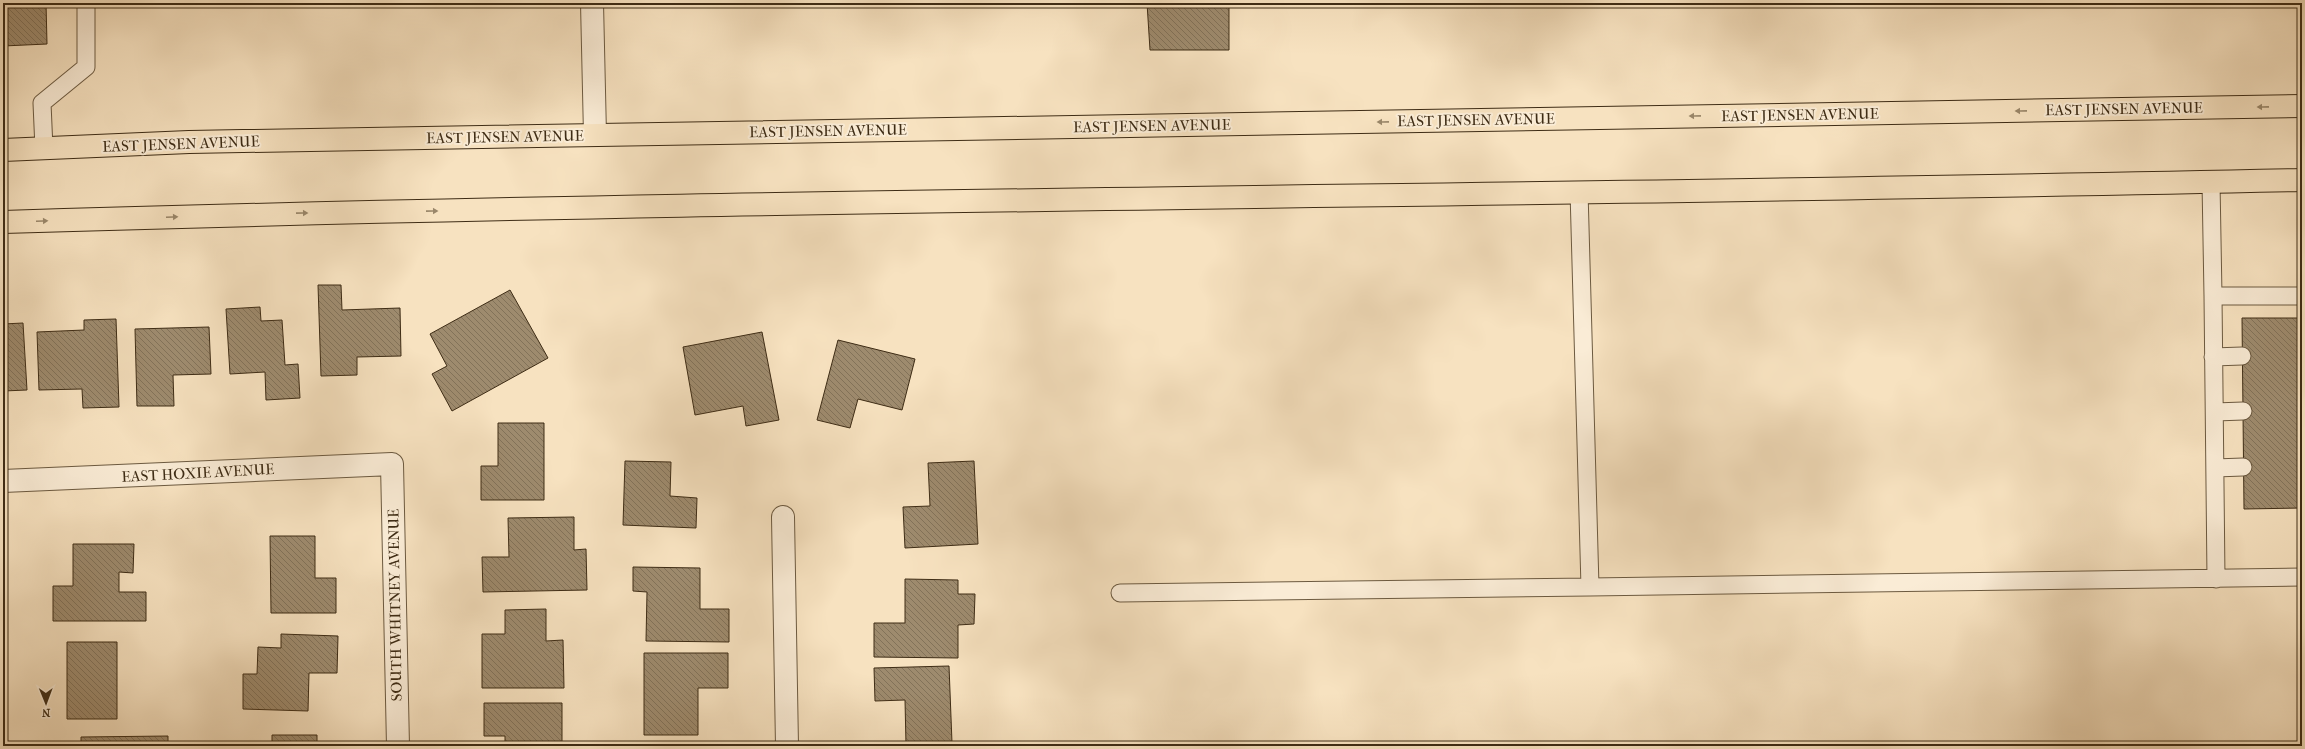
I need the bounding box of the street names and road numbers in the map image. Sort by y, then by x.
street label: EAST JENSEN AVENUE [2045,99,2203,119]
street label: EAST JENSEN AVENUE [1721,105,1879,125]
street label: EAST JENSEN AVENUE [1397,110,1555,130]
street label: EAST JENSEN AVENUE [1073,116,1231,136]
street label: EAST JENSEN AVENUE [749,121,907,141]
street label: EAST JENSEN AVENUE [426,127,584,147]
street label: EAST JENSEN AVENUE [102,132,260,156]
street label: EAST HOXIE AVENUE [121,460,275,486]
street label: SOUTH WHITNEY AVENUE [384,509,406,701]

